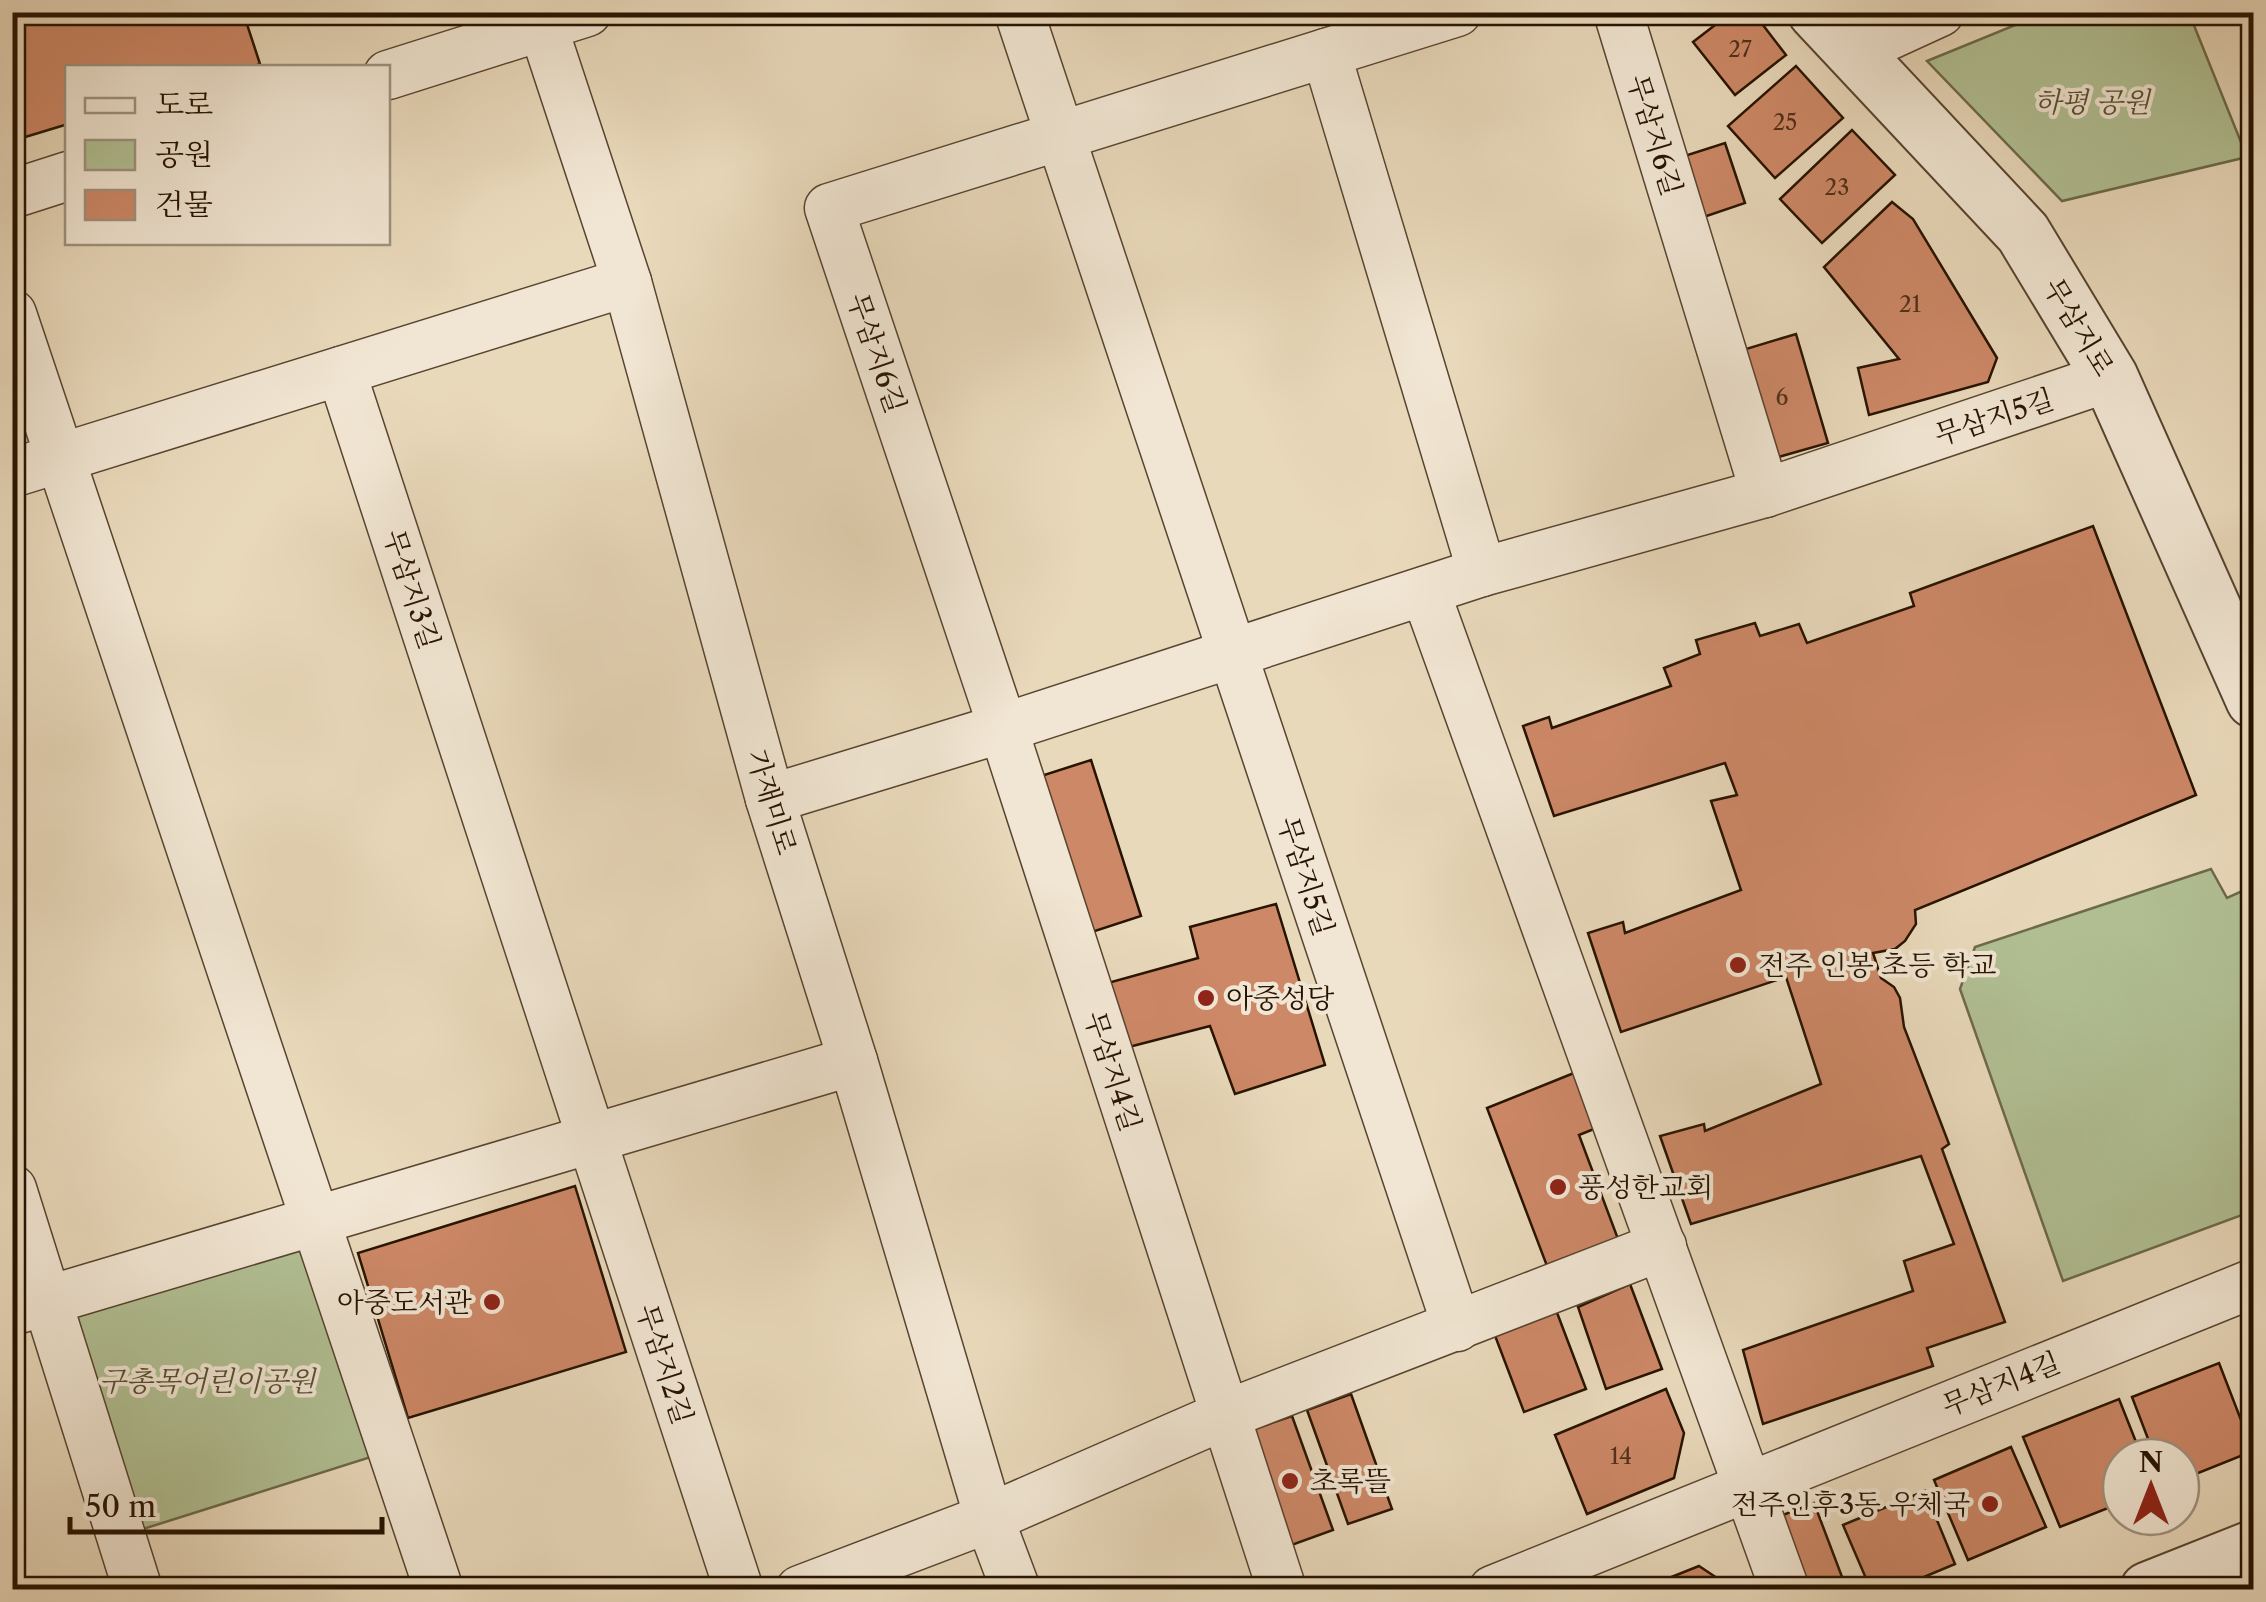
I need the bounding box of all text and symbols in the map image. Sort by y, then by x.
house number: 27 [1728,36,1752,63]
legend [65,65,390,245]
street label: 무삼지6길 [1621,70,1689,200]
park label: 하평 공원 [2034,85,2152,119]
text: 도로 [155,86,213,123]
house number: 25 [1773,109,1797,136]
text: 공원 [155,136,213,173]
house number: 23 [1825,174,1849,201]
text: 건물 [155,186,213,223]
street label: 무삼지로 [2037,272,2121,382]
street label: 무삼지6길 [841,289,913,417]
house number: 21 [1899,291,1921,318]
street label: 무삼지5길 [1930,382,2058,452]
house number: 6 [1776,384,1789,411]
street label: 무삼지3길 [377,525,447,653]
street label: 가재미로 [740,745,804,859]
street label: 무삼지5길 [1271,812,1341,940]
place label: 전주 인봉 초등 학교 [1758,948,1997,982]
marker: 전주 인봉 초등 학교 [1727,954,1749,976]
place label: 아중성당 [1226,981,1334,1015]
marker: 아중성당 [1195,987,1217,1009]
street label: 무삼지4길 [1078,1007,1148,1135]
place label: 풍성한교회 [1578,1170,1713,1204]
marker: 풍성한교회 [1547,1176,1569,1198]
place label: 아중도서관 [337,1285,472,1319]
marker: 아중도서관 [481,1291,503,1313]
street label: 무삼지2길 [630,1300,700,1428]
street label: 무삼지4길 [1937,1345,2065,1423]
park label: 구총목어린이공원 [99,1364,317,1398]
north arrow [2101,1437,2201,1537]
house number: 14 [1610,1443,1632,1470]
text: N [2139,1445,2163,1479]
place label: 초록뜰 [1310,1464,1391,1498]
marker: 초록뜰 [1279,1470,1301,1492]
scale bar [70,1472,382,1534]
place label: 전주인후3동 우체국 [1731,1487,1970,1521]
text: 50 m [85,1488,156,1525]
marker: 전주인후3동 우체국 [1979,1493,2001,1515]

